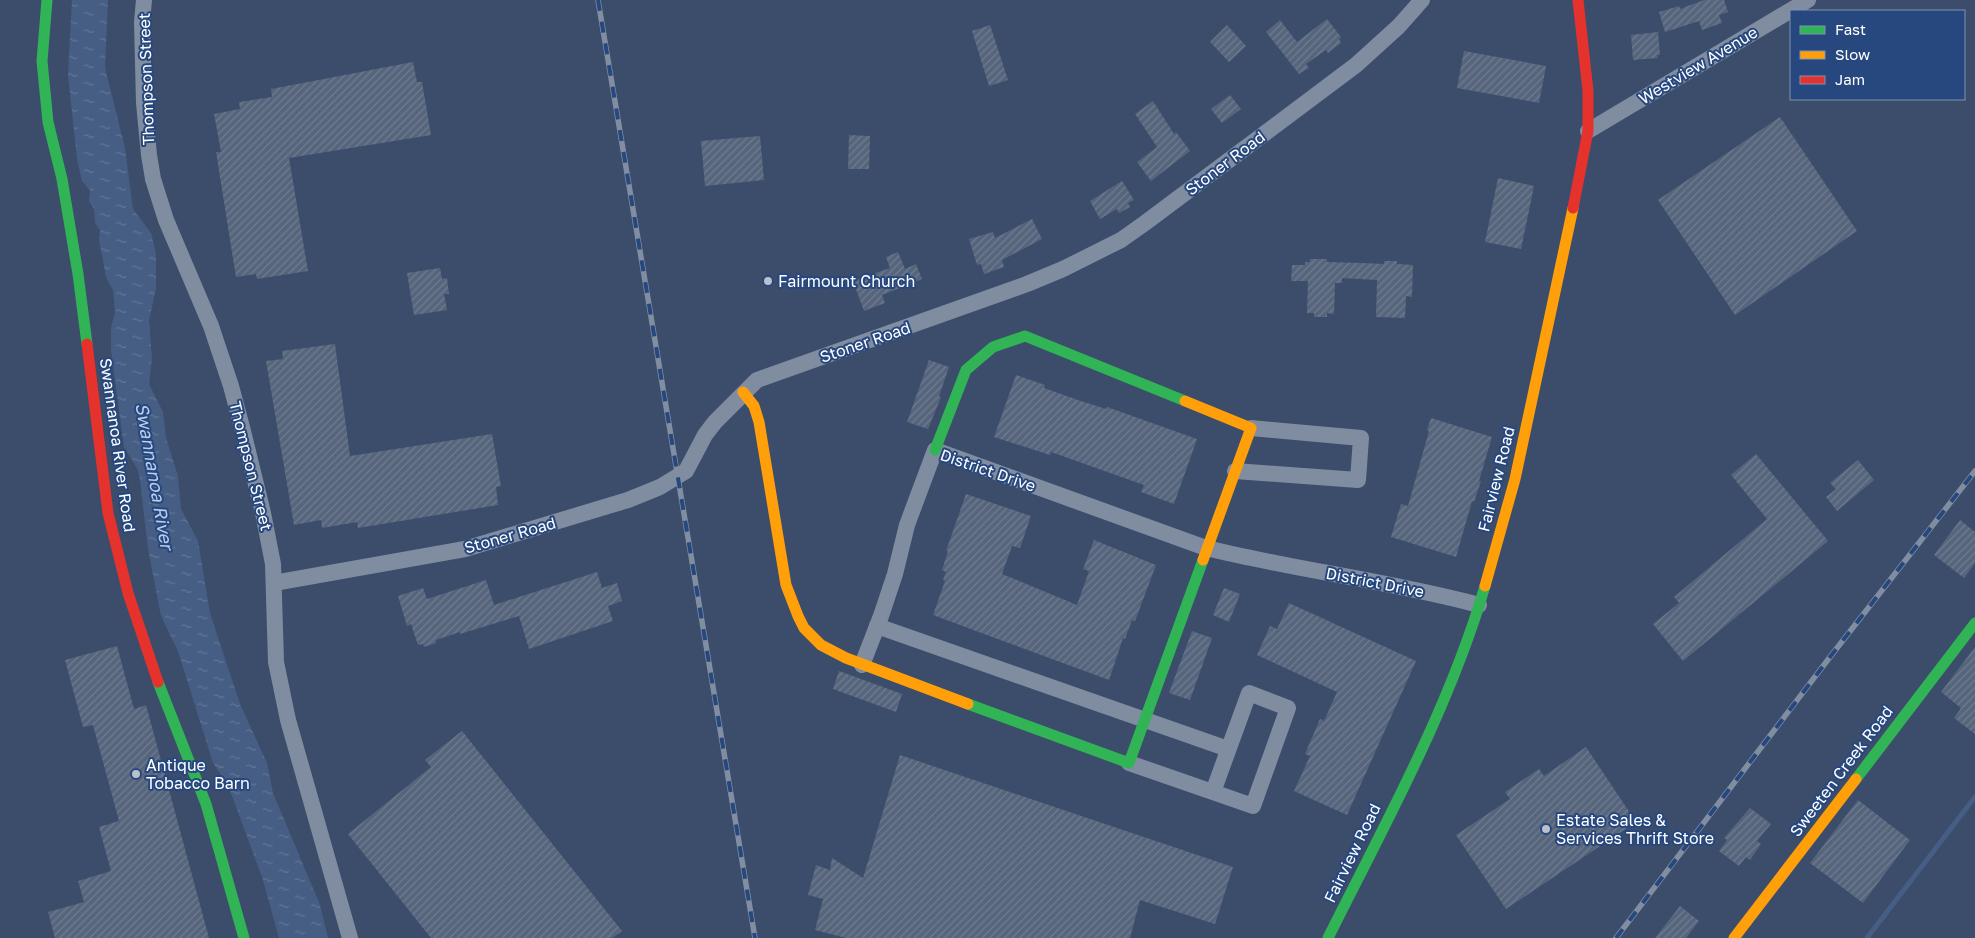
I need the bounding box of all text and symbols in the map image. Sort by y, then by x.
legend [1790,10,1965,100]
street label: Thompson Street [134,12,158,146]
text: Fast [1835,20,1866,38]
street label: Westview Avenue [1635,22,1761,108]
text: Slow [1835,45,1870,63]
text: Jam [1835,70,1865,88]
street label: Stoner Road [1181,127,1269,199]
place label: Fairmount Church [778,271,915,291]
marker: Fairmount Church [762,275,774,287]
street label: Stoner Road [817,317,913,367]
street label: Swannanoa River Road [96,357,140,533]
street label: Thompson Street [225,399,277,533]
water label: Swannanoa River [131,401,179,554]
street label: Fairview Road [1473,424,1519,534]
street label: District Drive [938,444,1038,496]
street label: Stoner Road [462,512,558,558]
street label: District Drive [1324,563,1426,601]
street label: Sweeten Creek Road [1785,702,1897,840]
place label: Antique Tobacco Barn [146,755,250,793]
marker: Antique Tobacco Barn [130,768,142,780]
street label: Fairview Road [1319,800,1385,906]
place label: Estate Sales & Services Thrift Store [1556,810,1714,848]
marker: Estate Sales & Services Thrift Store [1540,823,1552,835]

